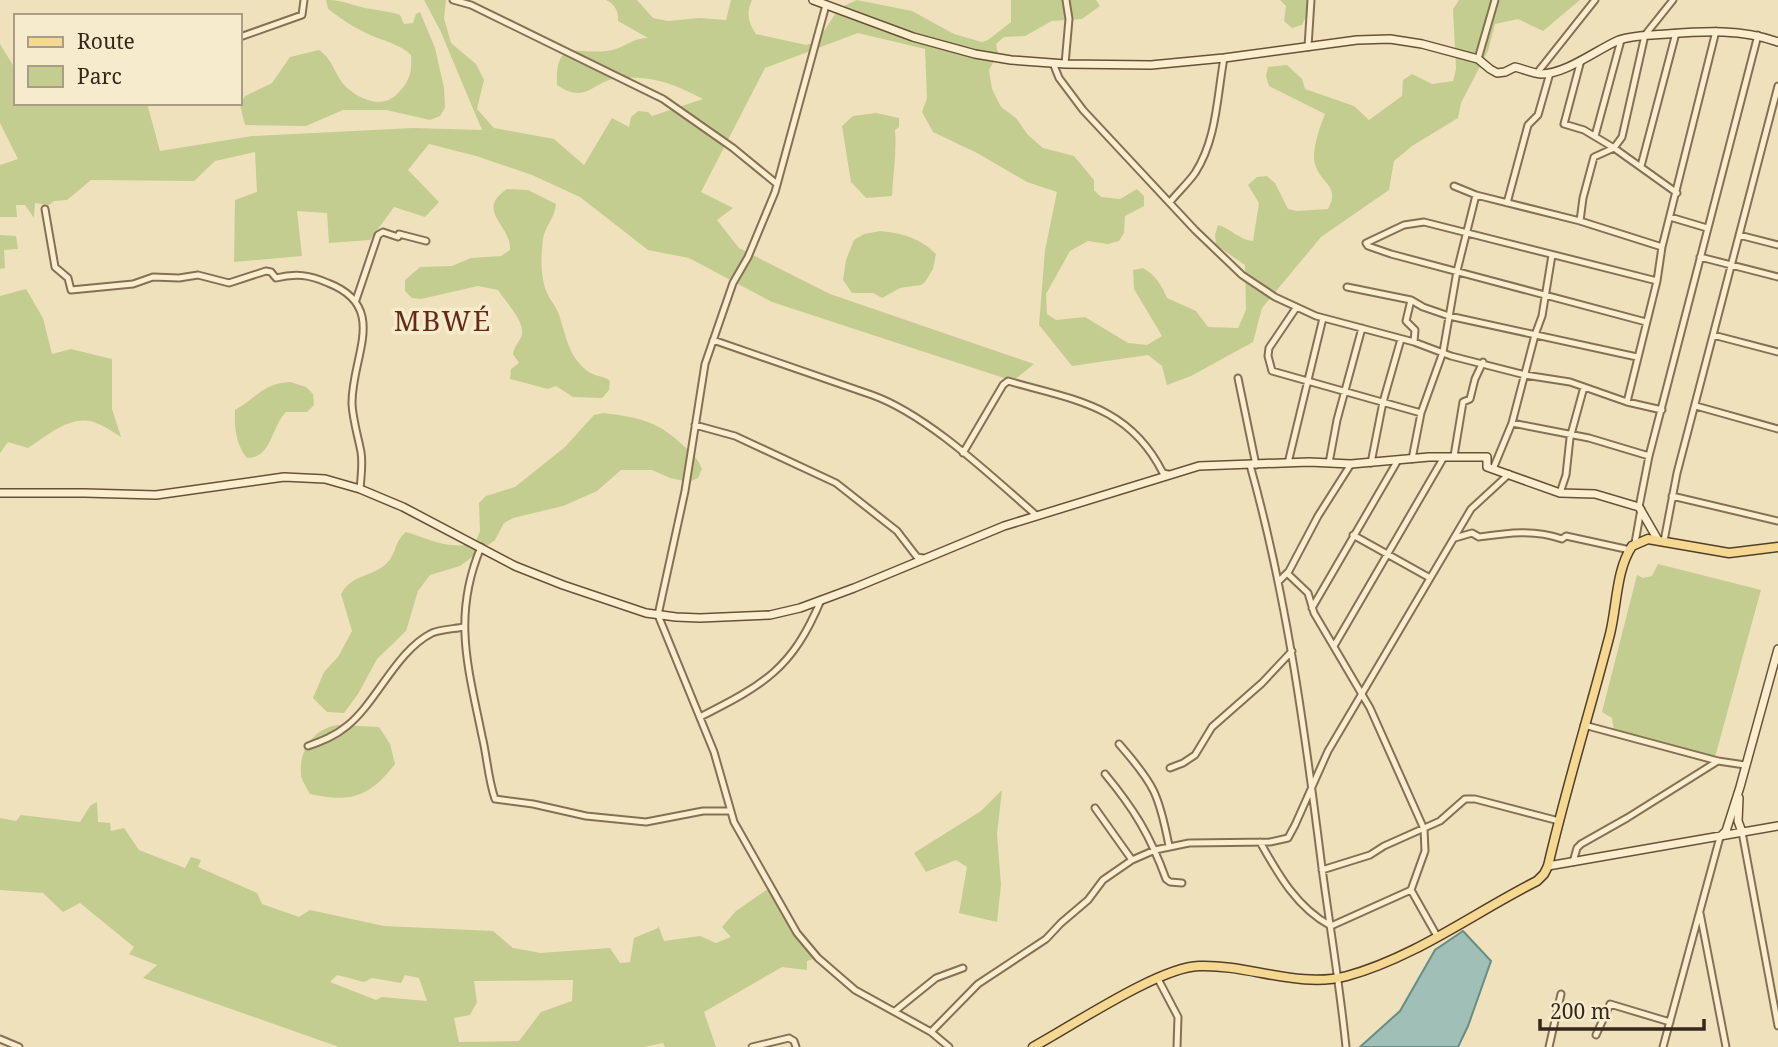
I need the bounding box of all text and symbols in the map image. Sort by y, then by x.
legend [14,14,242,105]
text: Route [77,27,135,55]
text: Parc [77,62,122,90]
district label: MBWÉ [394,301,492,339]
scale bar [1540,988,1704,1032]
text: 200 m [1550,997,1611,1025]

